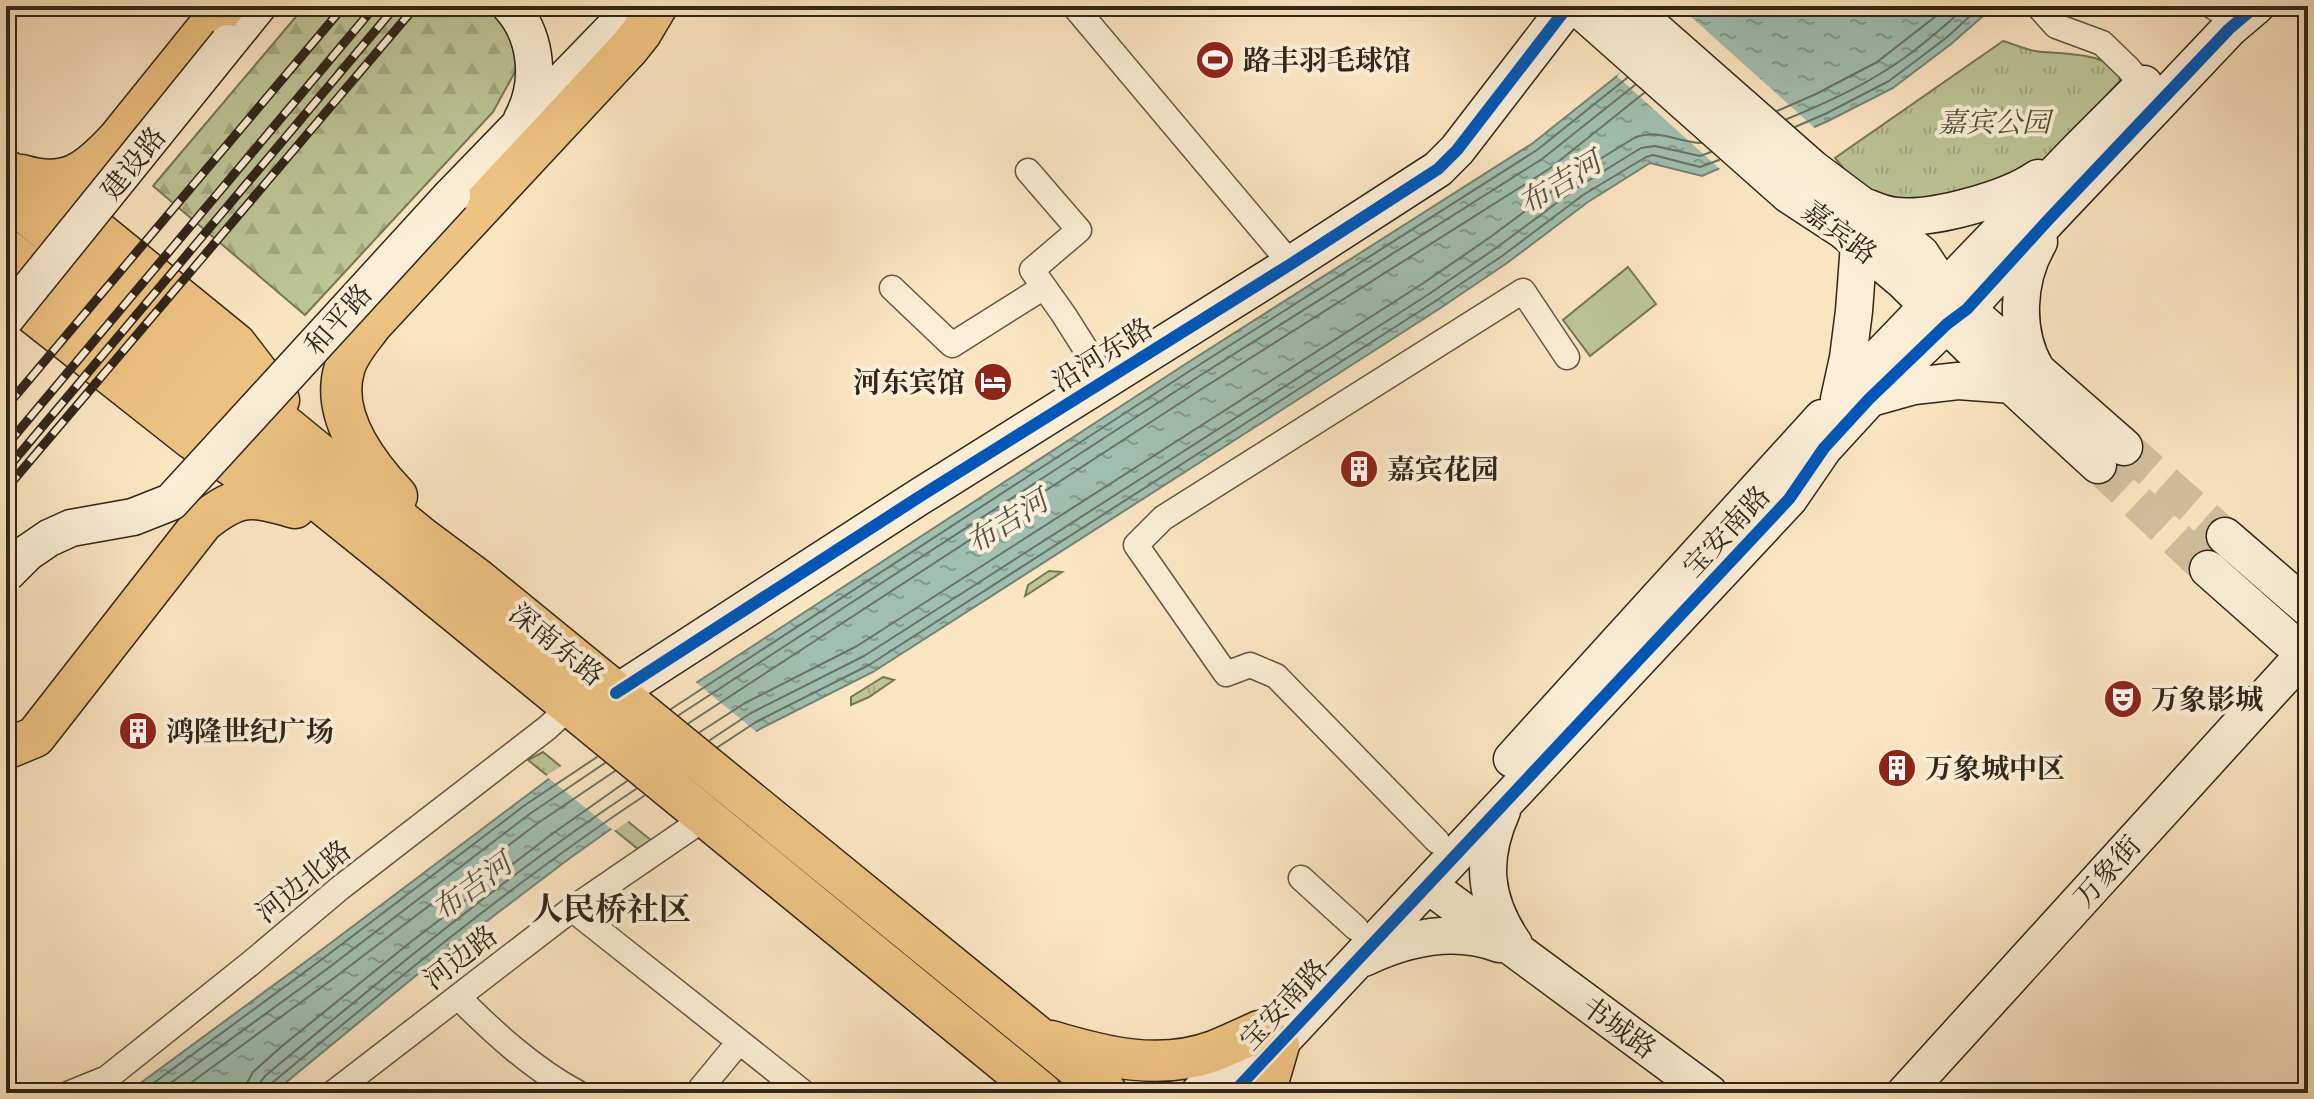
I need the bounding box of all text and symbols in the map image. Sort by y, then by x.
sports icon: 路丰羽毛球馆 [1194,39,1236,81]
place label: 路丰羽毛球馆 [1243,42,1411,80]
park label: 嘉宾公园 [1938,104,2054,142]
street label: 建设路 [93,119,175,208]
water label: 布吉河 [1511,140,1613,223]
street label: 嘉宾路 [1794,192,1884,273]
street label: 和平路 [297,276,381,364]
street label: 沿河东路 [1045,309,1160,401]
hotel icon: 河东宾馆 [972,361,1014,403]
place label: 河东宾馆 [853,364,965,402]
building icon: 嘉宾花园 [1338,448,1380,490]
place label: 嘉宾花园 [1387,451,1499,489]
street label: 宝安南路 [1675,478,1779,586]
water label: 布吉河 [958,479,1060,563]
street label: 深南东路 [501,595,612,695]
theatre icon: 万象影城 [2102,678,2144,720]
place label: 万象影城 [2151,681,2263,719]
building icon: 鸿隆世纪广场 [117,710,159,752]
place label: 鸿隆世纪广场 [166,713,334,751]
building icon: 万象城中区 [1876,747,1918,789]
place label: 万象城中区 [1925,750,2065,788]
street label: 万象街 [2066,828,2150,916]
street label: 河边北路 [248,832,359,932]
water label: 布吉河 [424,841,524,930]
district label: 人民桥社区 [531,887,691,931]
street label: 河边路 [416,917,505,999]
street label: 宝安南路 [1232,951,1336,1059]
street label: 书城路 [1573,988,1664,1068]

